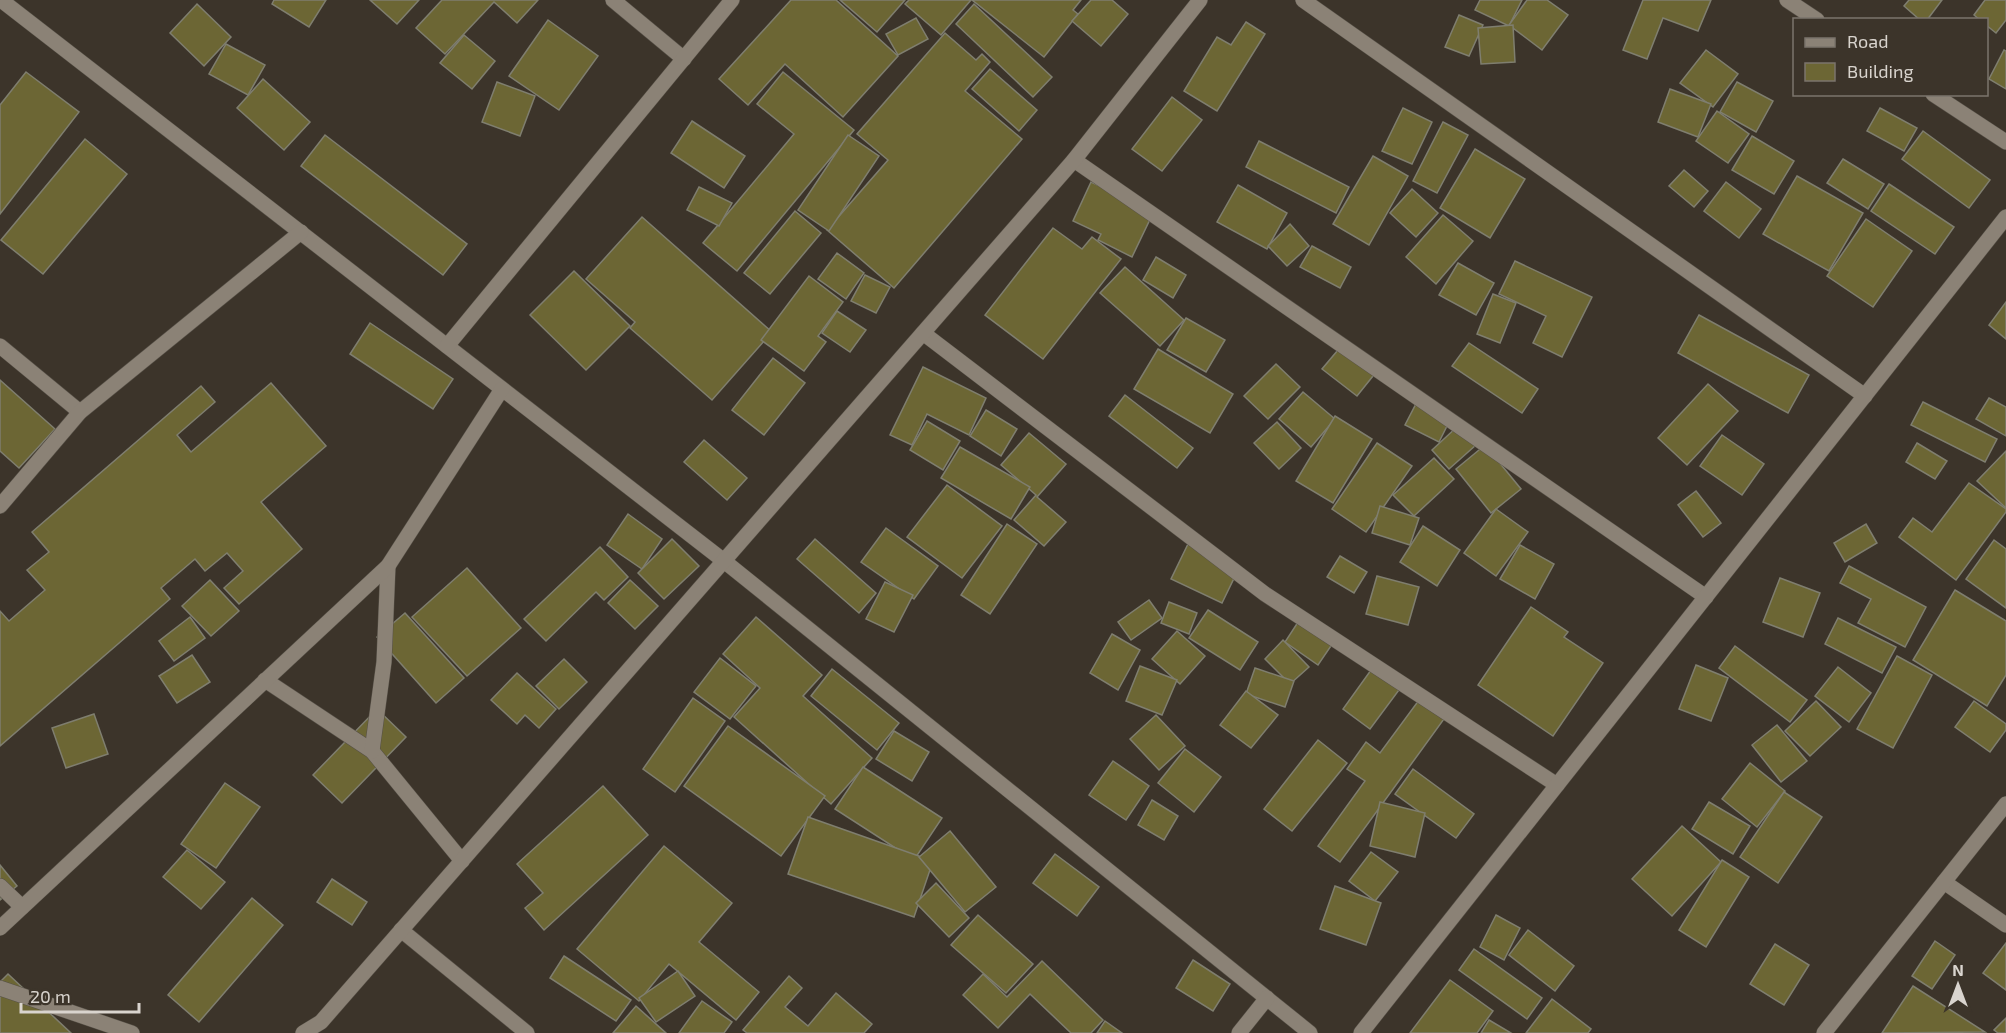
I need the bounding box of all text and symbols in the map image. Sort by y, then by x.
legend [1793,18,1988,96]
text: Road [1847,30,1888,52]
text: Building [1847,60,1914,82]
north arrow [1928,955,1988,1015]
text: N [1952,960,1964,979]
scale bar [21,976,140,1014]
text: 20 m [30,985,71,1007]

